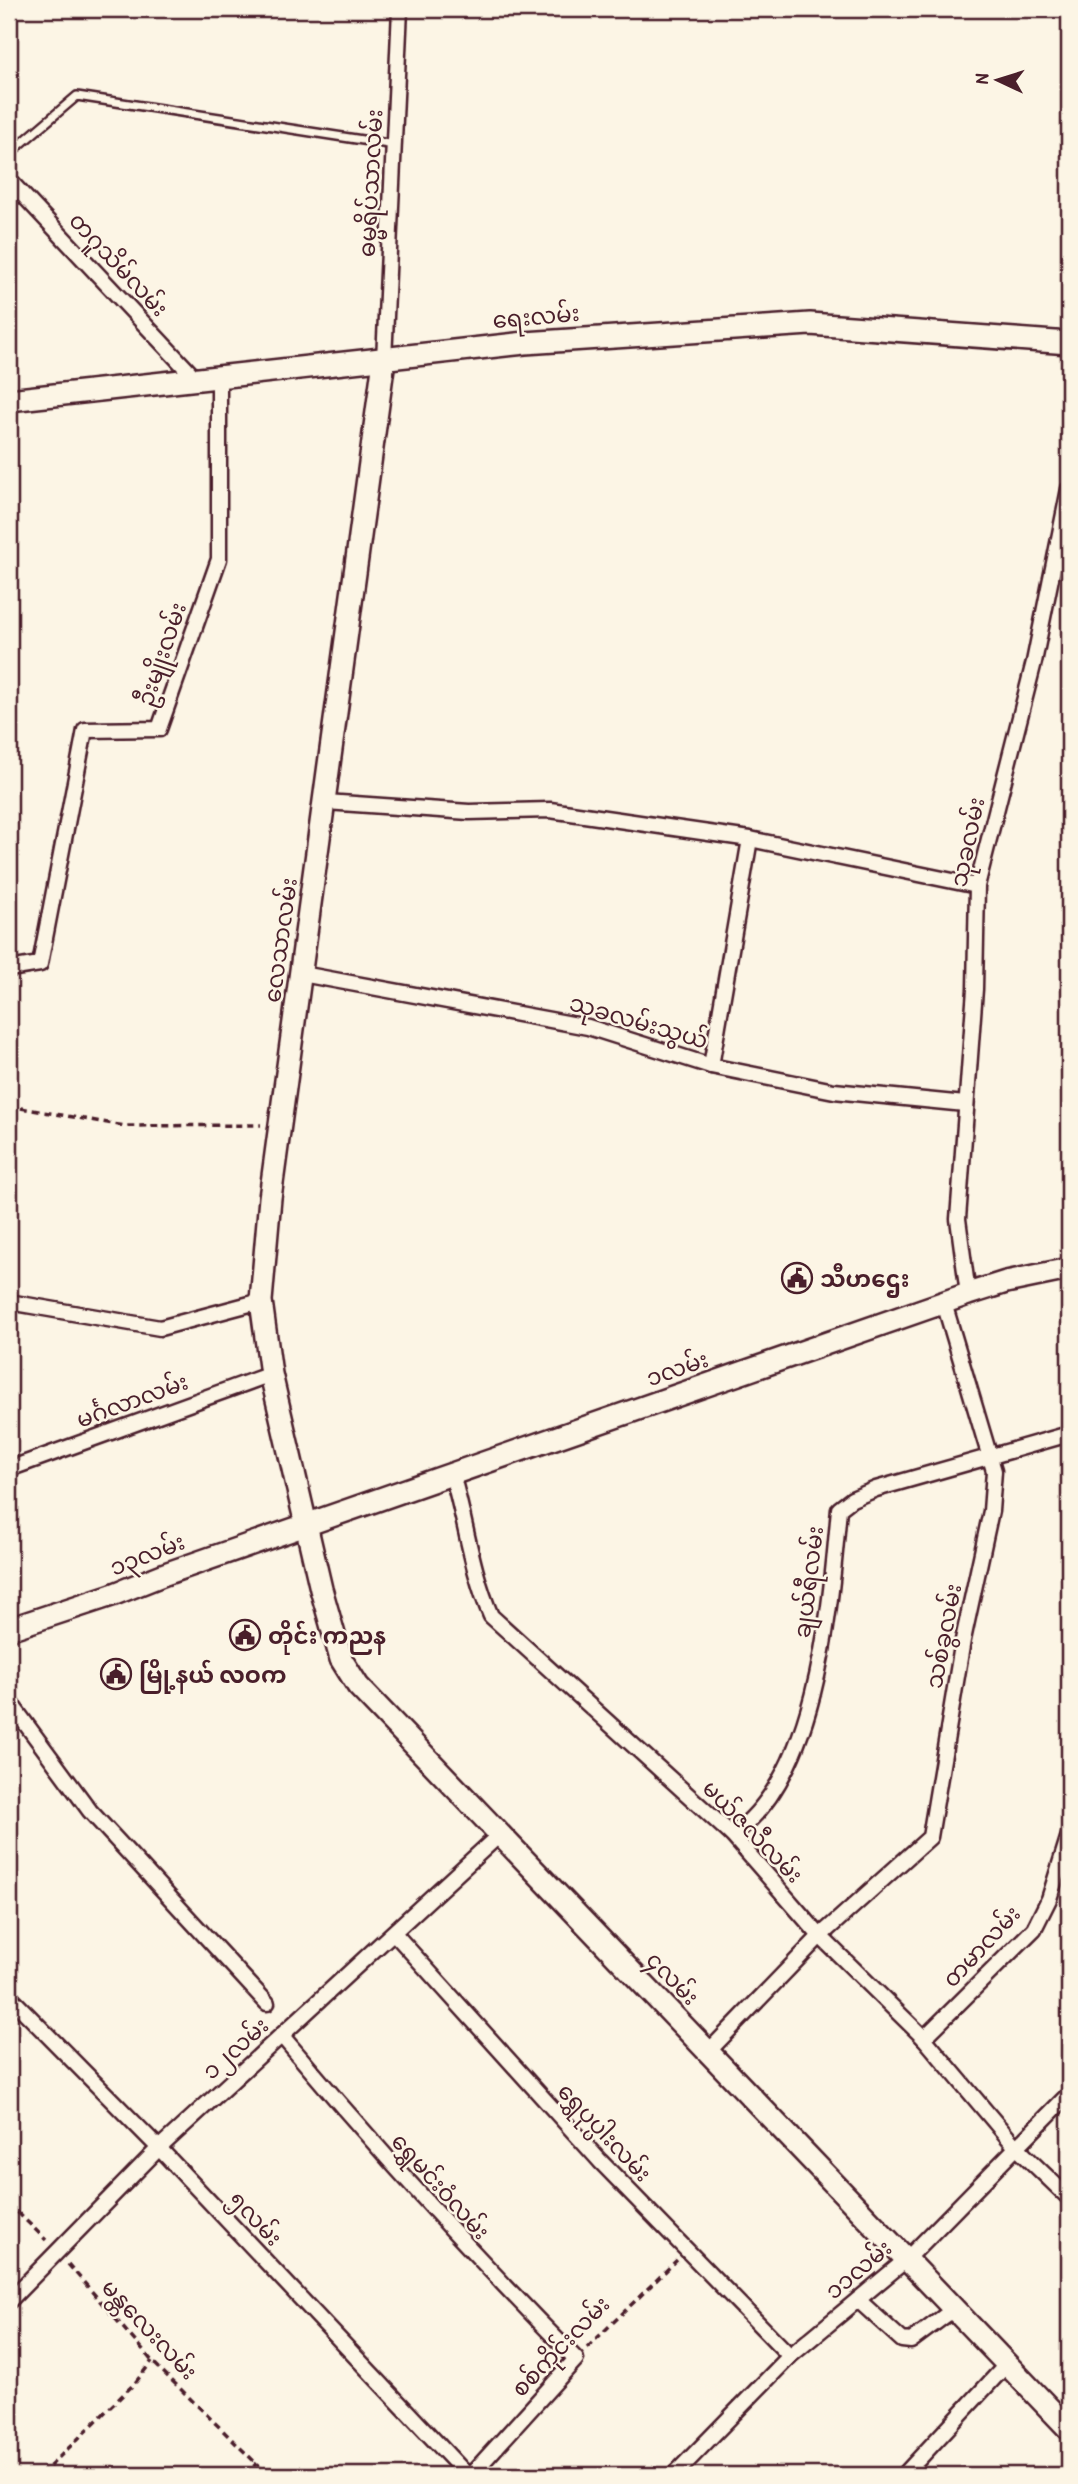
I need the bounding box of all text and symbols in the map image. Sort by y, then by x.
north arrow [962,46,1032,116]
text: N [968,73,994,85]
street label: ဓမ္မရိပ်သာလမ်း [351,108,394,258]
street label: တဂူသိမ်လမ်း [60,205,175,326]
street label: ရေးလမ်း [491,297,581,339]
street label: ဦးမျိုးလမ်း [129,598,197,711]
street label: သုခလမ်း [942,794,996,890]
street label: လေသာလမ်း [256,876,304,1004]
street label: သုခလမ်းသွယ် [565,986,712,1059]
public building icon: သီဟဌေး [780,1261,814,1295]
place label: သီဟဌေး [820,1263,910,1298]
street label: ၁လမ်း [642,1343,712,1393]
street label: မင်္ဂလာလမ်း [72,1365,192,1435]
street label: ချယ်ရီလမ်း [786,1524,834,1640]
street label: ၁၃လမ်း [105,1526,190,1586]
street label: သစ်ခွလမ်း [918,1581,971,1692]
public building icon: တိုင်း ကညန [228,1618,262,1652]
place label: တိုင်း ကညန [268,1620,386,1655]
public building icon: မြို့နယ် လဝက [99,1657,133,1691]
place label: မြို့နယ် လဝက [139,1659,286,1694]
street label: မယ်ဇလီလမ်း [696,1773,810,1889]
street label: တမာလမ်း [935,1898,1027,1994]
street label: ၄လမ်း [637,1944,706,2014]
street label: ၁၂လမ်း [195,2010,278,2089]
street label: ရွှေပုပ္ပါးလမ်း [548,2076,659,2191]
street label: ရွှေမင်းဝံလမ်း [382,2126,497,2249]
street label: ၅လမ်း [220,2184,289,2255]
street label: ၁၁လမ်း [818,2232,898,2306]
street label: မန္တလေးလမ်း [92,2272,205,2389]
street label: စစ်ကိုင်းလမ်း [504,2289,619,2406]

